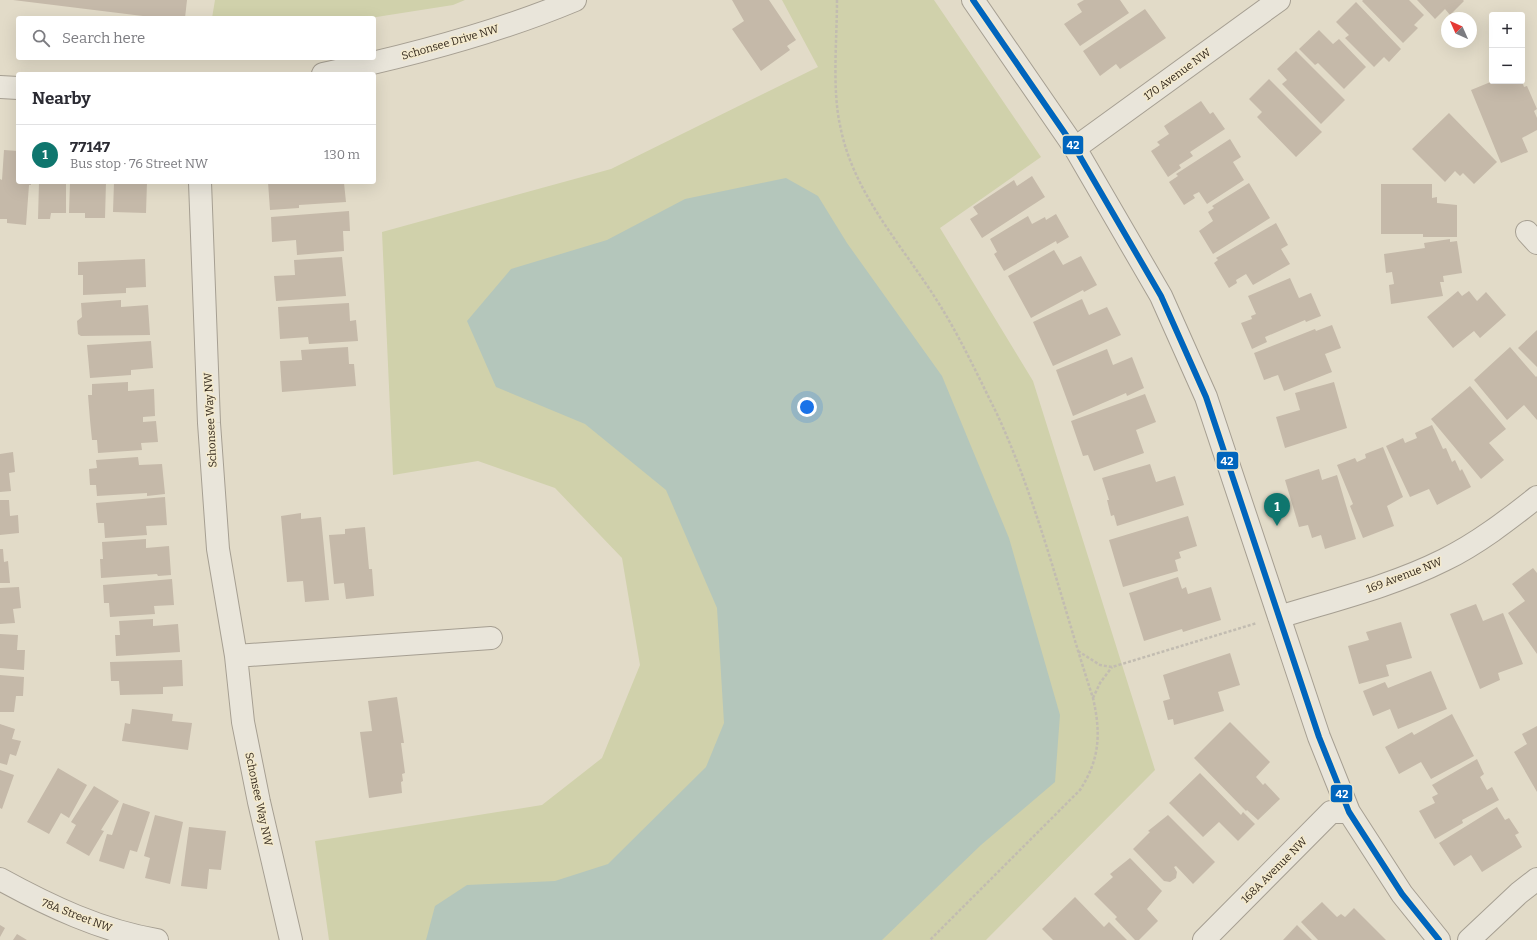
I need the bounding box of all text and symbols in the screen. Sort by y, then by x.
north arrow [1441,12,1477,48]
map controls [1489,12,1525,84]
button: + [1489,12,1525,48]
search box [16,16,376,60]
street label: Schonsee Drive NW [400,22,501,63]
icon: search [30,27,52,49]
text: Search here [62,29,145,47]
street label: 170 Avenue NW [1141,45,1214,103]
button: − [1489,48,1525,84]
text: Nearby [32,88,91,109]
line badge: 42 [1062,135,1084,155]
text: 77147 [70,138,110,156]
text: 42 [1067,139,1079,152]
text: 1 [42,147,48,162]
text: 130 m [324,147,360,162]
text: Bus stop · 76 Street NW [70,156,208,171]
street label: Schonsee Way NW [201,371,219,468]
your location [797,397,817,417]
line badge: 42 [1216,451,1239,470]
text: 42 [1221,455,1233,468]
pin: 1 [1264,493,1290,526]
street label: 169 Avenue NW [1364,555,1445,596]
street label: Schonsee Way NW [242,751,275,848]
line badge: 42 [1330,784,1353,803]
text: 42 [1336,788,1348,801]
street label: 168A Avenue NW [1239,834,1310,906]
street label: 78A Street NW [40,896,115,935]

